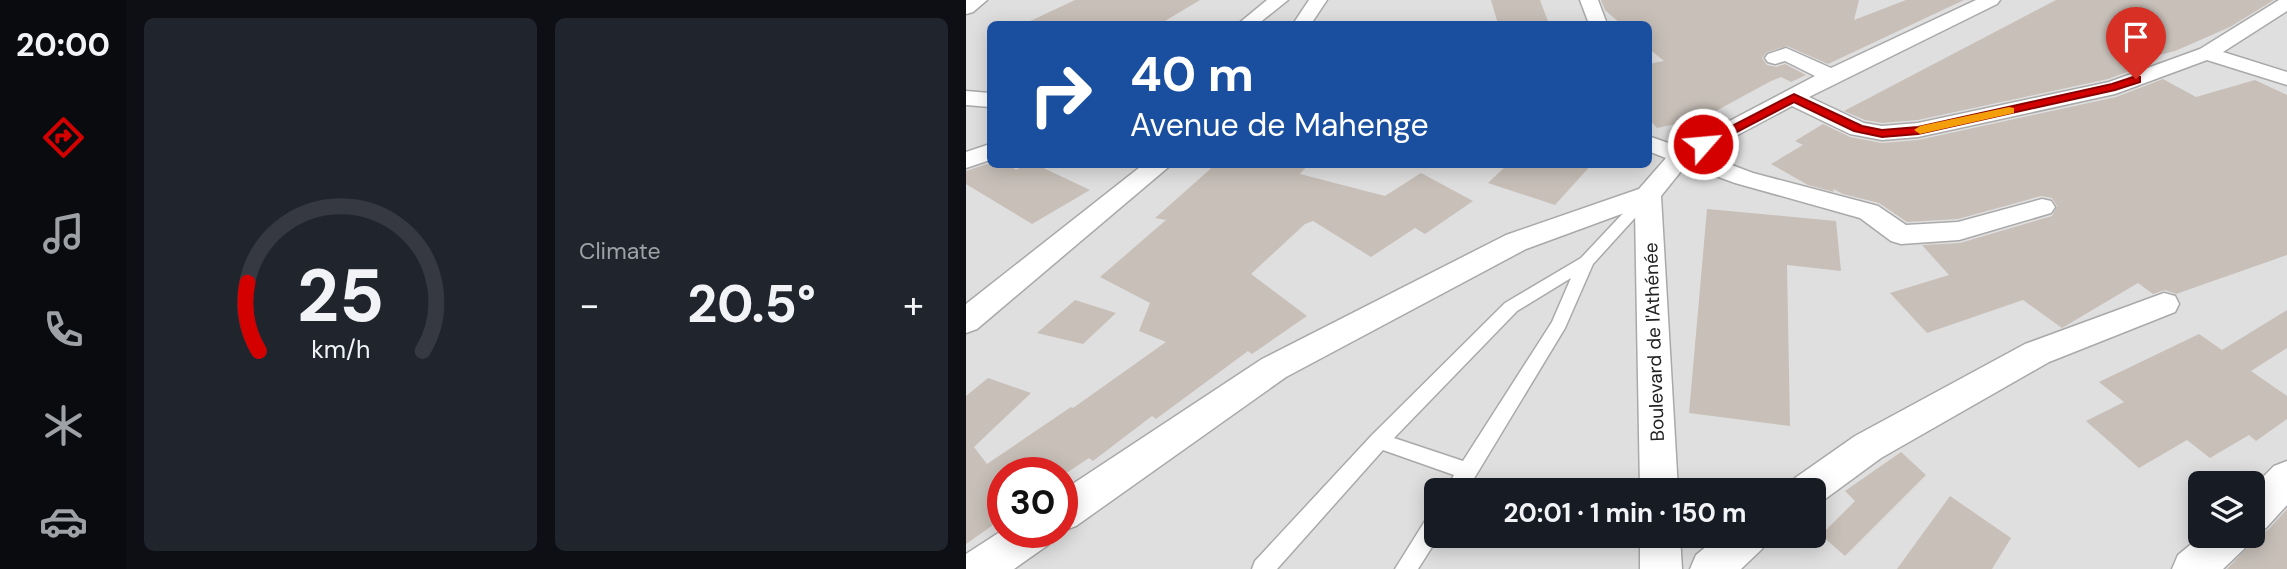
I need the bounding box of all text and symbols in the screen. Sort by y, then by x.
pin [2106,7,2166,79]
icon: arrive [2117,18,2155,56]
text: 20:00 [16,24,110,66]
text: 40 m [1130,42,1254,106]
icon: right [1015,49,1106,140]
text: Avenue de Mahenge [1130,104,1429,146]
position arrow [1666,107,1740,181]
icon: directions [39,113,88,162]
icon: music [39,209,88,258]
text: Climate [579,236,661,266]
street label: Boulevard de l'Athénée [1638,242,1670,442]
text: 25 [297,249,384,344]
text: 20.5° [687,270,816,338]
text: − [579,280,600,330]
text: + [903,280,924,330]
icon: phone [39,305,88,354]
text: km/h [311,332,370,365]
icon: climate [39,401,88,450]
speed limit sign: 30 [987,457,1078,548]
map controls [2188,471,2265,548]
button: layers [2188,471,2265,548]
text: 20:01 · 1 min · 150 m [1504,496,1746,530]
icon: car [39,497,88,546]

